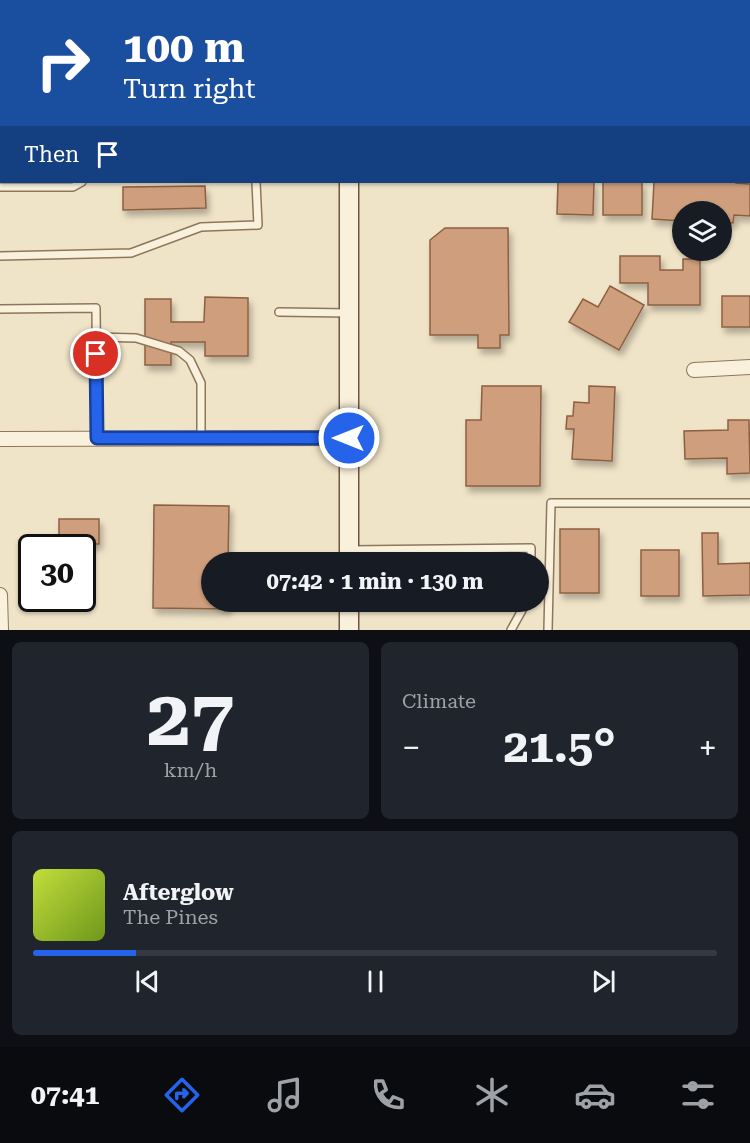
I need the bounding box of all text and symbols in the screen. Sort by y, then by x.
text: 100 m [123,23,245,72]
icon: right [24,24,102,102]
text: Turn right [123,73,256,105]
icon: arrive [91,138,124,171]
text: Then [24,142,79,167]
map controls [672,201,732,261]
button: layers [672,201,732,261]
pin [70,328,121,379]
icon: arrive [79,337,112,370]
position arrow [317,406,381,470]
speed limit sign: 30 [18,534,96,612]
text: 07:42 · 1 min · 130 m [266,569,484,594]
text: 27 [147,673,234,764]
text: Climate [402,689,476,713]
text: 21.5° [503,720,616,773]
text: − [402,728,420,767]
text: + [699,728,717,767]
text: km/h [164,758,217,782]
text: Afterglow [123,880,234,905]
text: The Pines [123,905,218,929]
icon: previous [131,965,164,998]
icon: pause [359,965,392,998]
icon: next [587,965,620,998]
icon: directions [161,1074,203,1116]
icon: music [264,1074,306,1116]
icon: phone [367,1074,409,1116]
icon: climate [471,1074,513,1116]
icon: car [574,1074,616,1116]
icon: filters [677,1074,719,1116]
text: 07:41 [31,1079,100,1111]

